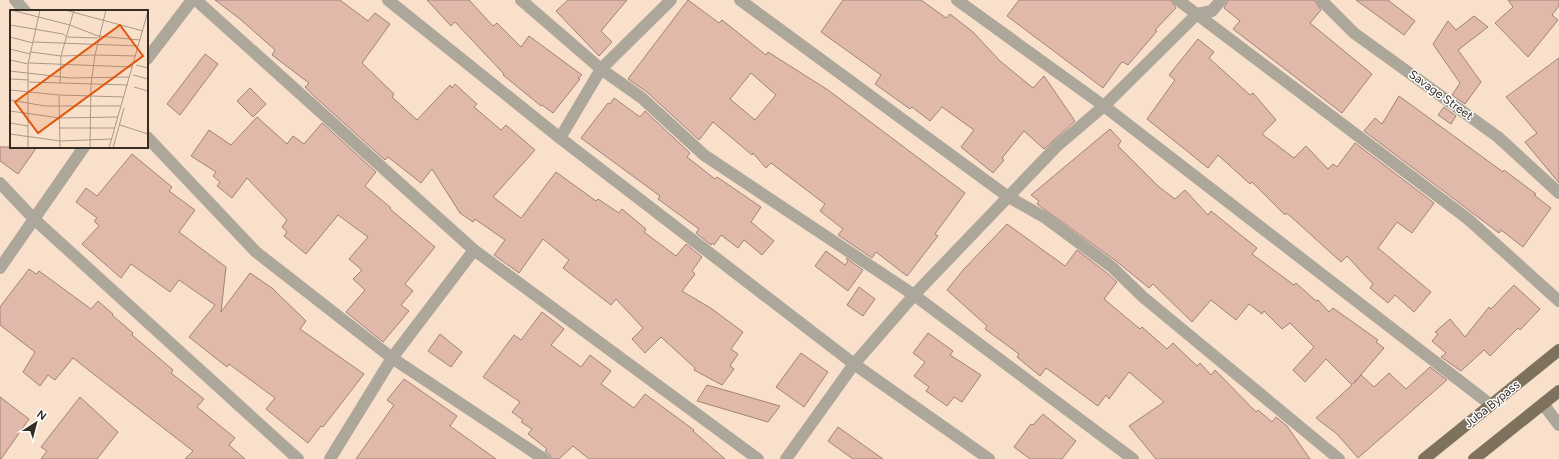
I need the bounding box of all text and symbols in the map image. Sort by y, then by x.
inset map [10,10,148,148]
street label: Savage Street [1406,67,1476,123]
street label: Juba Bypass [1462,377,1523,431]
north arrow [16,403,56,443]
text: N [34,408,49,423]

